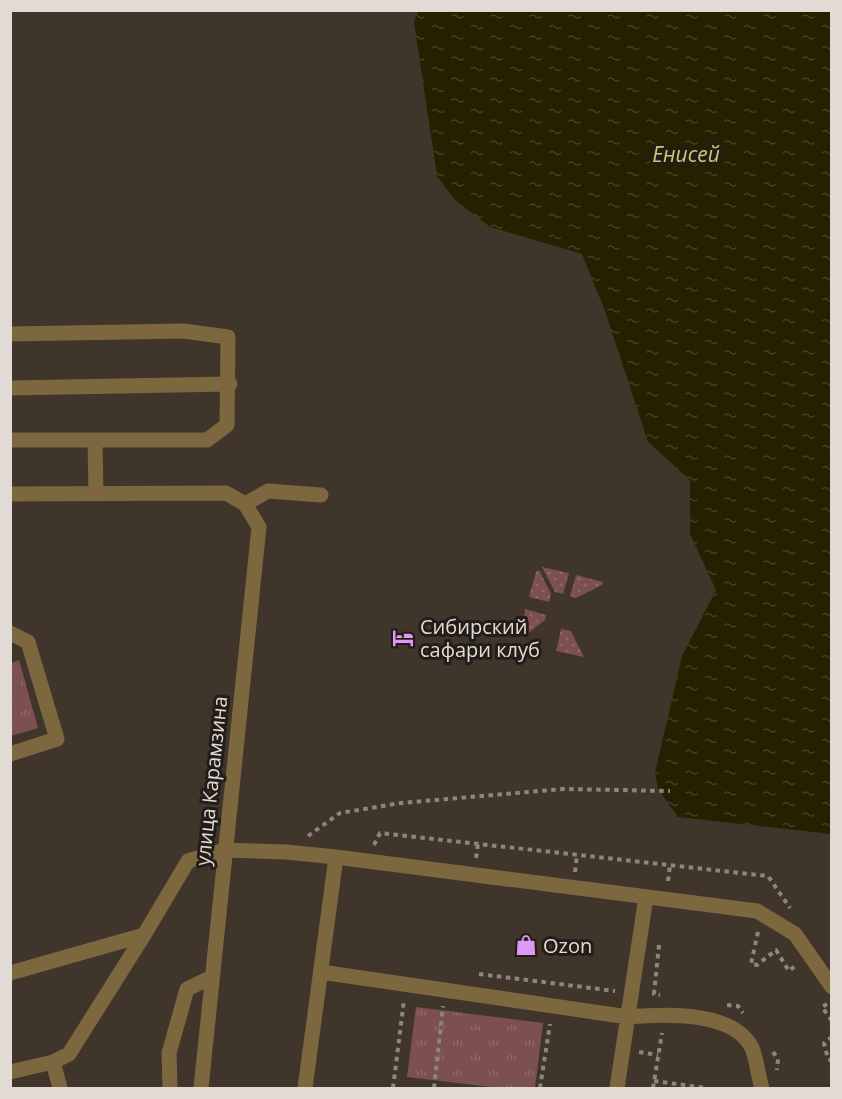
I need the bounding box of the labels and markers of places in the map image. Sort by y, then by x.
place label: Сибирский сафари клуб [420,613,540,663]
hotel icon: Сибирский сафари клуб [391,626,415,650]
place label: Ozon [543,932,592,959]
shop icon: Ozon [514,933,538,957]

